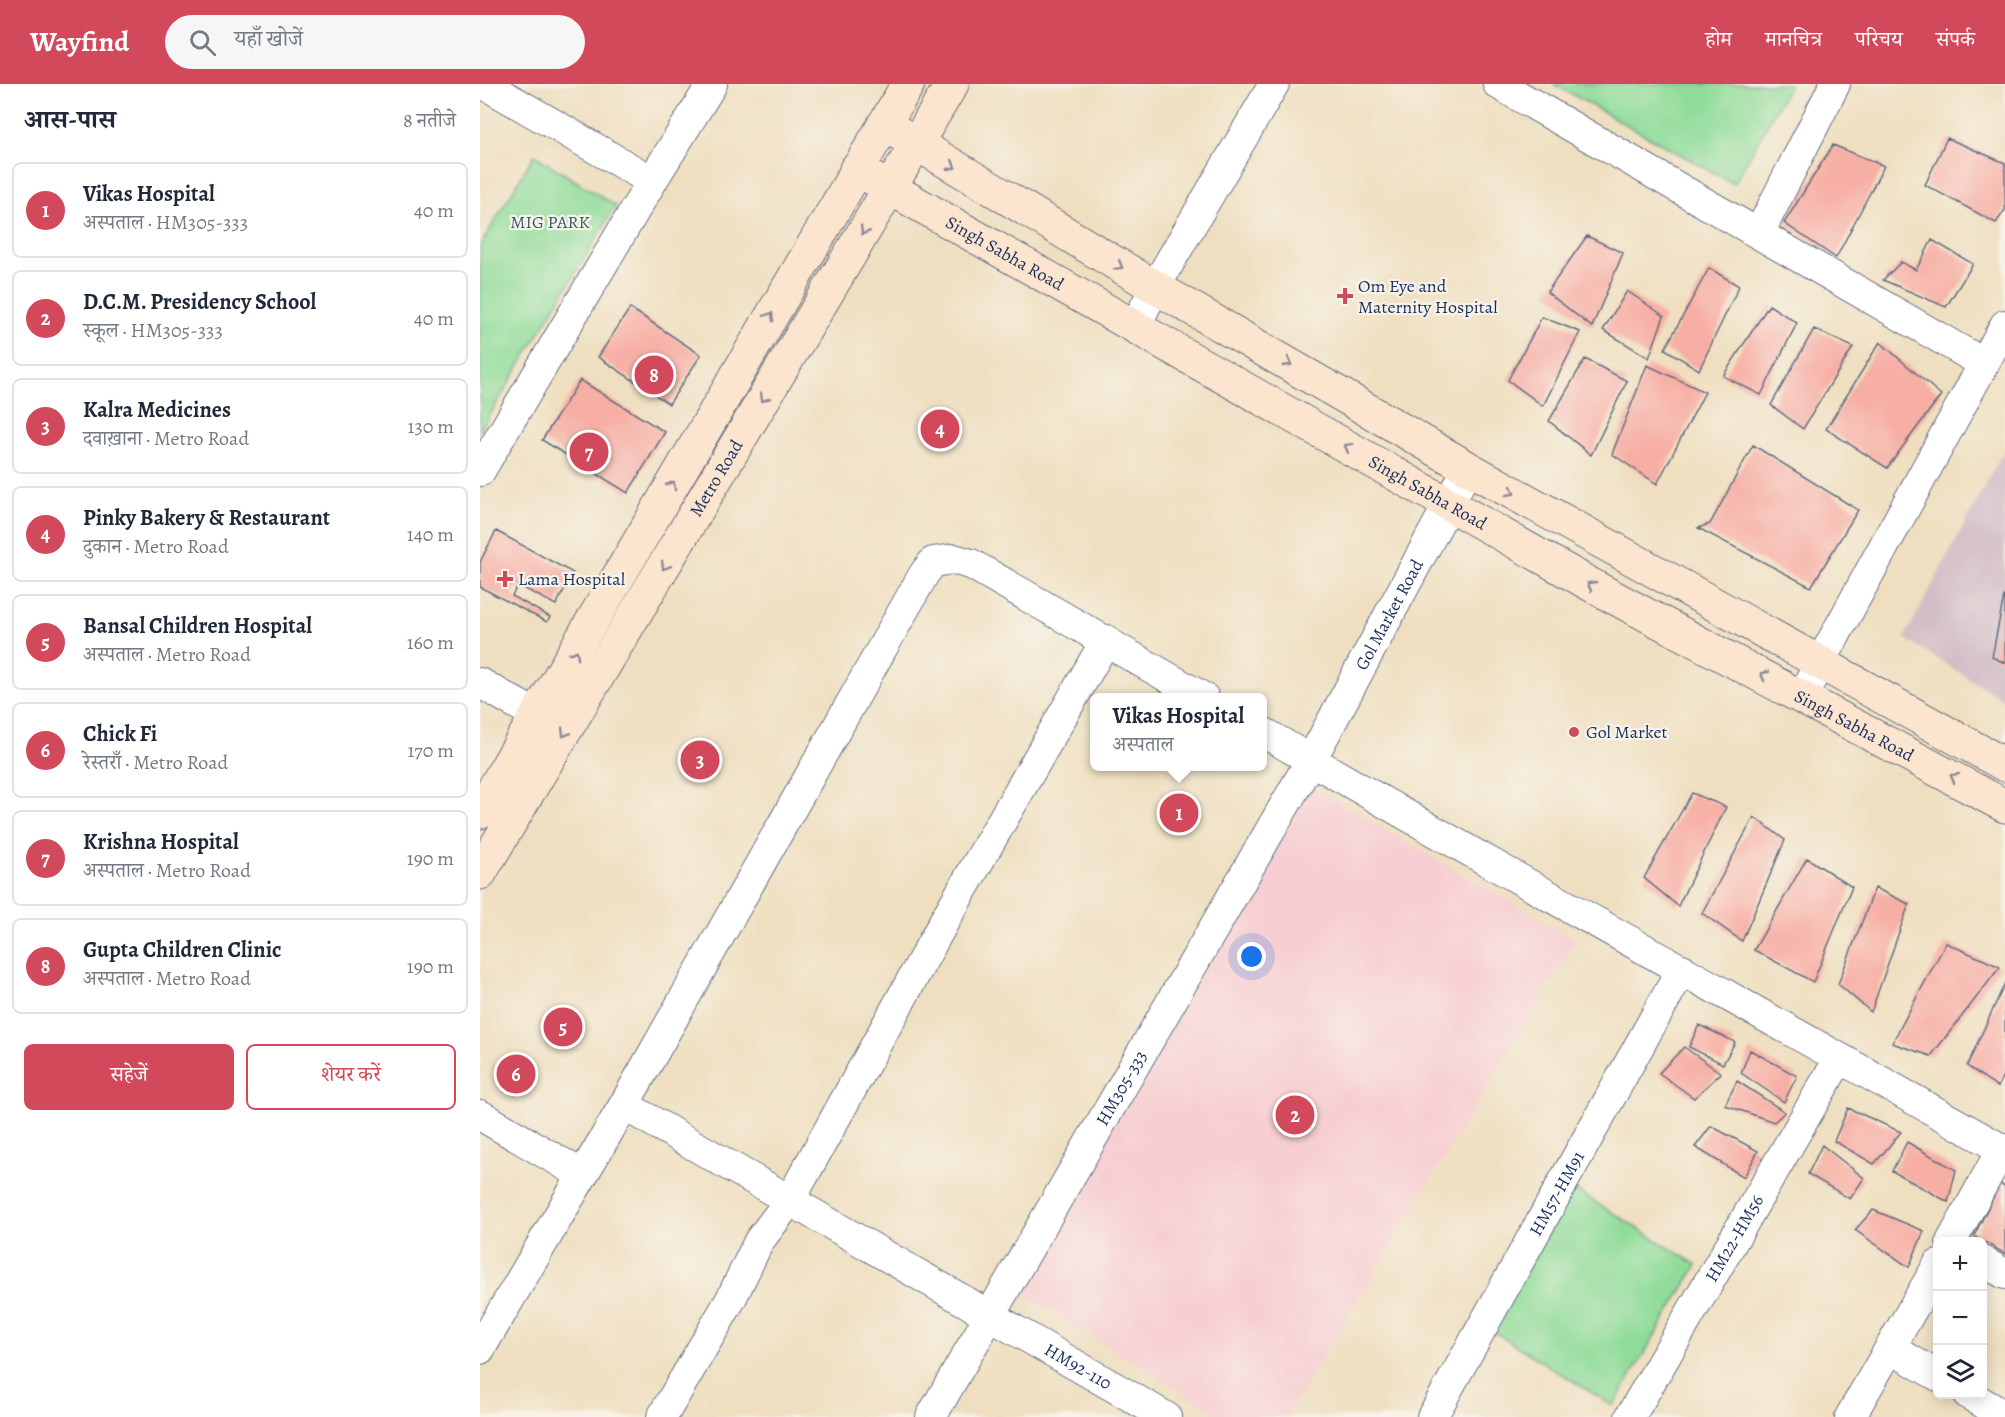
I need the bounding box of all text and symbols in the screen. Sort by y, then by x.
search box [165,15,585,69]
text: Wayfind [30,23,129,61]
text: यहाँ खोजें [234,24,303,54]
text: होम [1705,25,1732,53]
text: मानचित्र [1765,25,1822,53]
text: परिचय [1855,25,1903,53]
text: संपर्क [1936,25,1975,53]
icon: search [186,26,219,59]
text: आस-पास [24,102,116,137]
text: 8 नतीजे [403,107,456,134]
one-way arrow [946,158,956,170]
text: Vikas Hospital [83,179,215,209]
text: 1 [42,197,49,224]
text: 40 m [414,197,454,224]
text: अस्पताल · HM305-333 [83,209,248,236]
park label: MIG PARK [510,210,590,234]
street label: Singh Sabha Road [941,210,1069,296]
one-way arrow [860,225,872,235]
one-way arrow [1113,258,1123,270]
place label: Om Eye and Maternity Hospital [1358,274,1498,319]
text: D.C.M. Presidency School [83,287,316,317]
marker: Om Eye and Maternity Hospital [1336,287,1354,305]
text: 2 [41,305,50,332]
text: 40 m [414,305,454,332]
one-way arrow [763,312,774,322]
text: स्कूल · HM305-333 [83,317,223,344]
pin: 8 [634,352,674,398]
one-way arrow [1282,356,1292,368]
one-way arrow [760,392,772,402]
text: Kalra Medicines [83,395,231,425]
pin: 4 [920,406,960,452]
text: 3 [41,413,50,440]
text: 130 m [408,413,454,440]
text: दवाख़ाना · Metro Road [83,425,249,452]
pin: 7 [570,430,608,475]
street label: Metro Road [684,435,749,521]
one-way arrow [1344,443,1355,454]
street label: Singh Sabha Road [1364,449,1492,536]
one-way arrow [665,481,677,491]
one-way arrow [1505,485,1516,496]
text: Pinky Bakery & Restaurant [83,503,330,533]
text: 4 [41,521,50,548]
text: 140 m [407,521,454,548]
text: दुकान · Metro Road [83,533,229,560]
street label: Gol Market Road [1350,555,1429,674]
one-way arrow [660,560,672,570]
place label: Lama Hospital [518,567,626,591]
marker: Lama Hospital [496,570,514,588]
one-way arrow [1587,580,1597,592]
text: Bansal Children Hospital [83,611,312,641]
text: 5 [41,629,50,656]
text: 160 m [407,629,454,656]
text: अस्पताल · Metro Road [83,641,251,668]
one-way arrow [568,649,579,660]
one-way arrow [1759,671,1770,682]
street label: Singh Sabha Road [1790,684,1919,767]
popup [1090,693,1267,771]
text: Vikas Hospital [1113,701,1244,731]
text: Chick Fi [83,719,157,749]
place label: Gol Market [1586,720,1668,744]
marker: Gol Market [1567,725,1581,739]
one-way arrow [560,727,572,737]
text: अस्पताल [1113,731,1174,758]
text: 6 [41,737,50,764]
text: 170 m [408,737,454,764]
pin: 3 [680,738,720,782]
text: रेस्तराँ · Metro Road [83,749,228,776]
one-way arrow [1950,773,1960,785]
pin: 1 [1160,790,1198,836]
text: Krishna Hospital [83,827,239,857]
text: 7 [41,845,50,872]
text: 190 m [407,845,454,872]
text: अस्पताल · Metro Road [83,857,251,884]
text: Gupta Children Clinic [83,935,282,965]
your location [1237,942,1266,971]
text: 8 [41,953,50,980]
text: 190 m [407,953,454,980]
text: अस्पताल · Metro Road [83,965,251,992]
pin: 5 [544,1004,583,1050]
button: सहेजें [24,1044,234,1110]
button: शेयर करें [246,1044,456,1110]
street label: HM305-333 [1090,1046,1152,1130]
pin: 6 [496,1052,536,1096]
pin: 2 [1276,1092,1314,1138]
street label: HM57-HM91 [1523,1147,1590,1240]
street label: HM22-HM56 [1700,1190,1769,1286]
map controls [1933,1237,1987,1399]
button: + [1933,1237,1987,1291]
button: − [1933,1291,1987,1345]
street label: HM92-110 [1040,1337,1116,1395]
button: layers [1933,1345,1987,1399]

